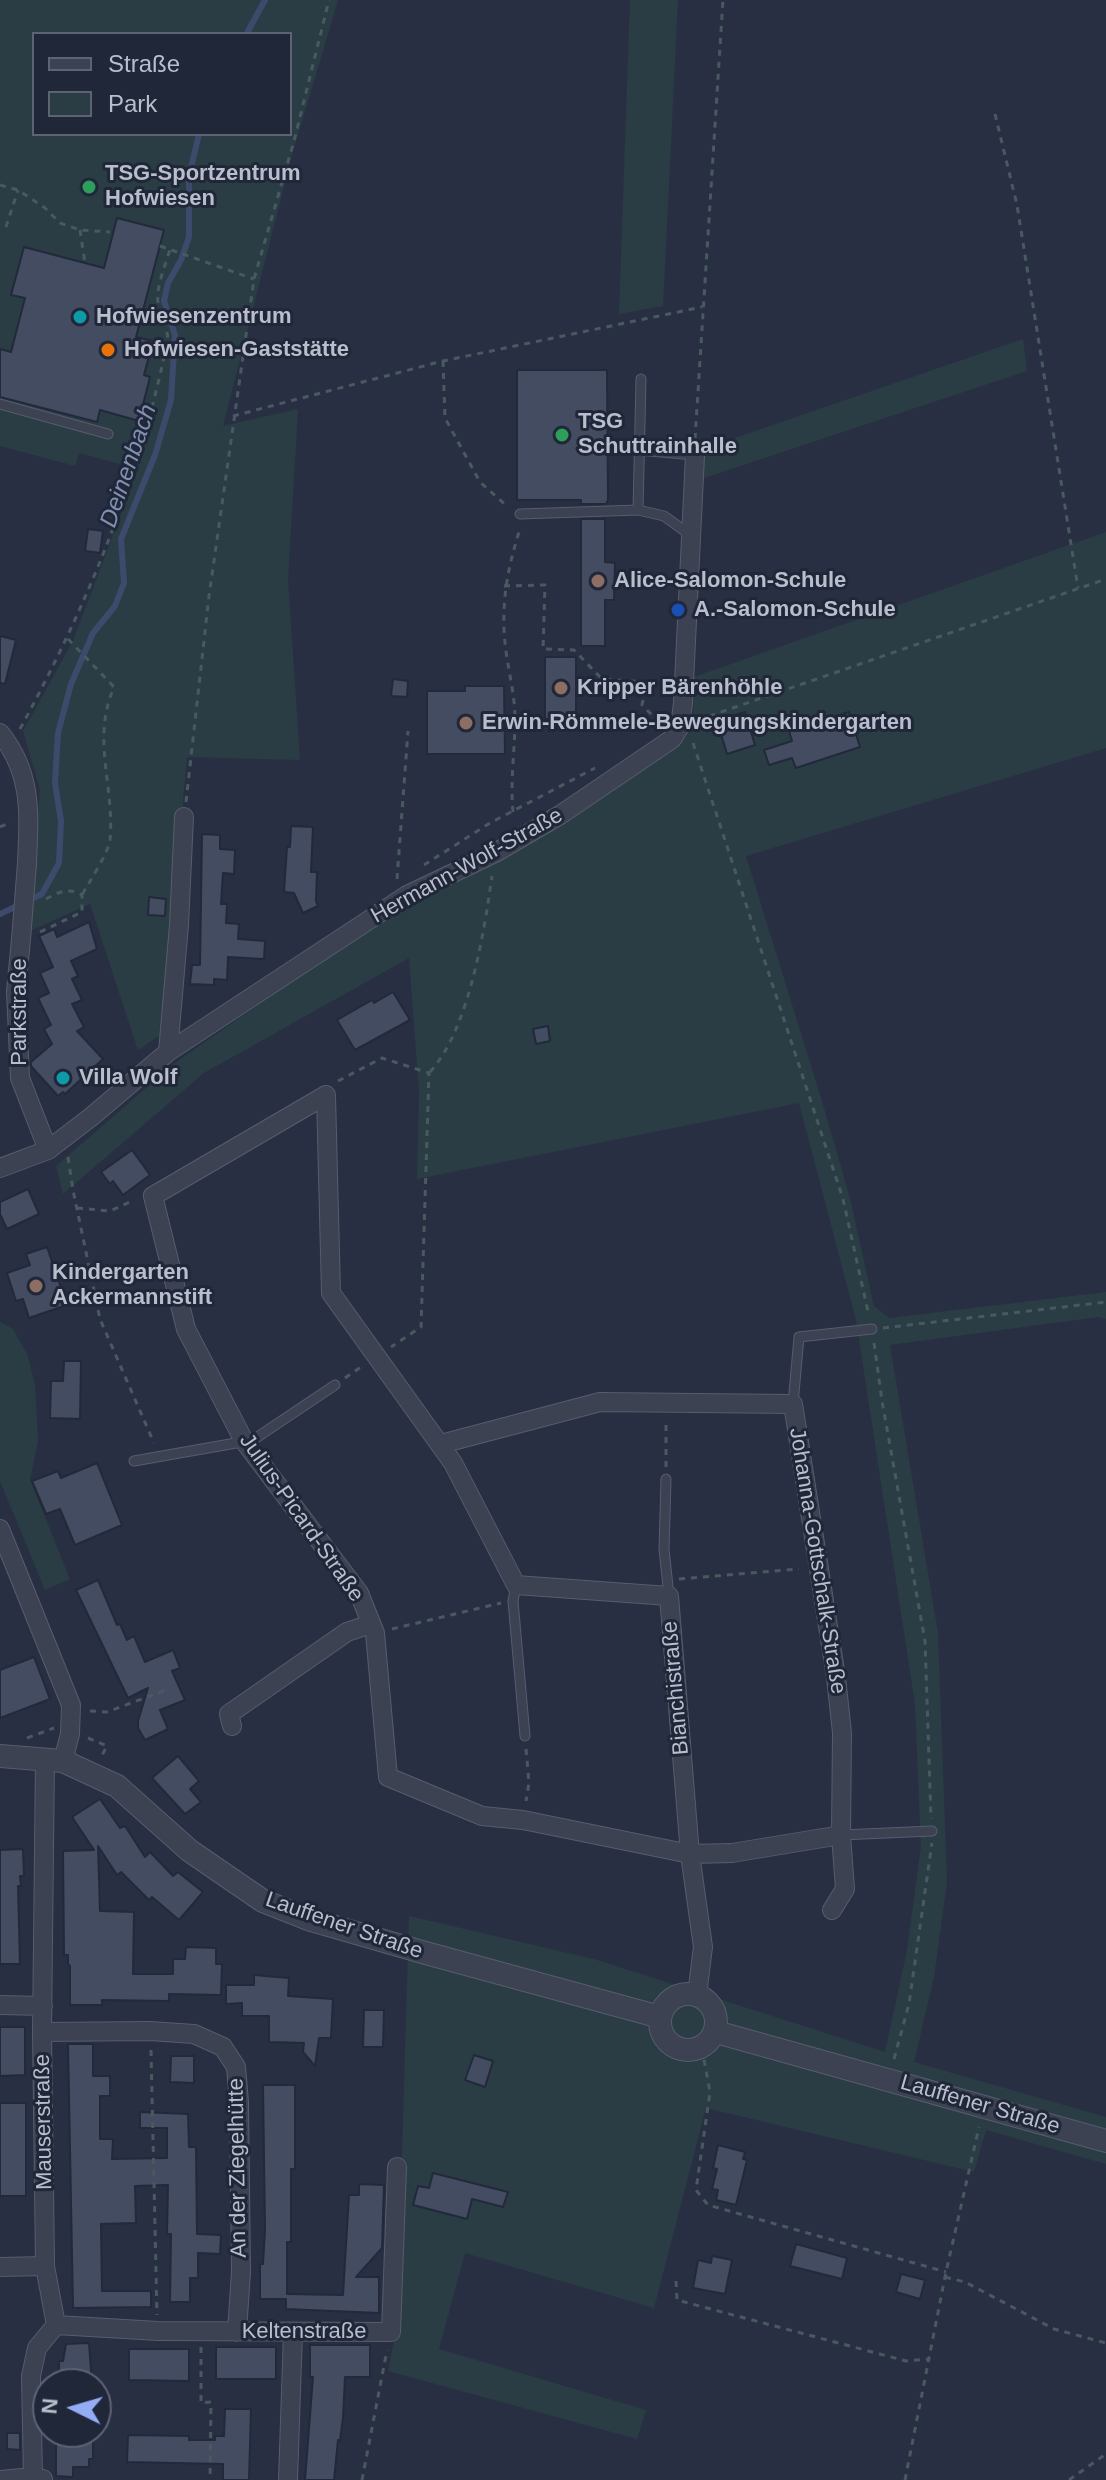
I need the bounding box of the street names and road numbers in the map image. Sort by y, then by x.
street label: Hermann-Wolf-Straße [367,802,567,930]
street label: Parkstraße [7,958,33,1066]
street label: Johanna-Gottschalk-Straße [783,1426,851,1696]
street label: Julius-Picard-Straße [233,1429,369,1607]
street label: Bianchistraße [657,1620,695,1756]
street label: Lauffener Straße [262,1887,426,1965]
street label: Mauserstraße [30,2054,58,2190]
street label: Lauffener Straße [897,2070,1063,2140]
street label: An der Ziegelhütte [223,2078,253,2258]
street label: Keltenstraße [242,2319,366,2345]

